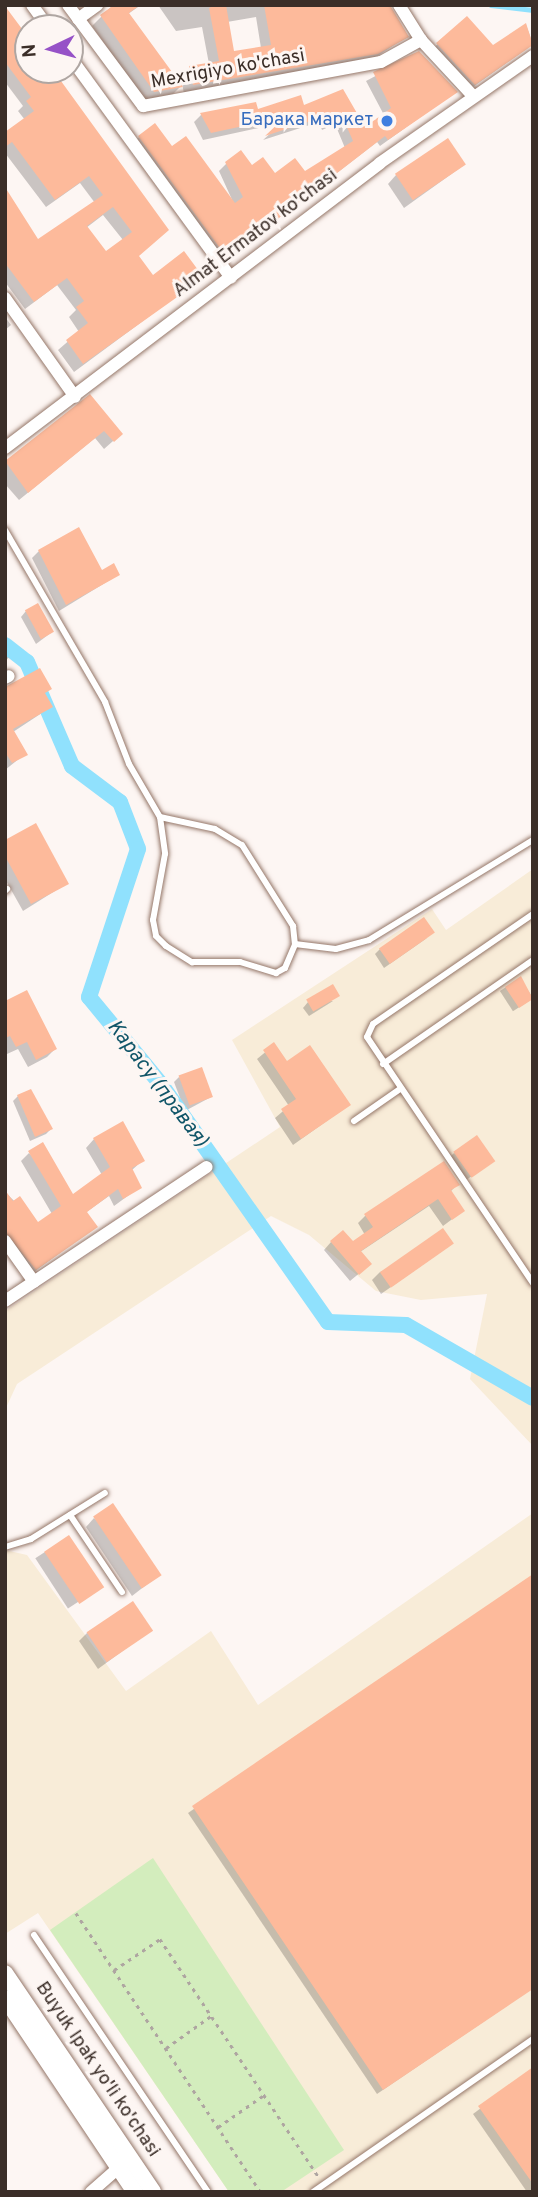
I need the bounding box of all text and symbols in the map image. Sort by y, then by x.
north arrow [14,14,84,84]
text: N [18,43,43,59]
street label: Mexrigiyo ko'chasi [149,45,307,95]
place label: Барака маркет [240,110,373,132]
marker: Барака маркет [379,113,395,129]
street label: Almat Ermatov ko'chasi [169,165,343,303]
water label: Карасу (правая) [101,1015,213,1153]
street label: Buyuk Ipak yo'li ko'chasi [30,1978,164,2162]

